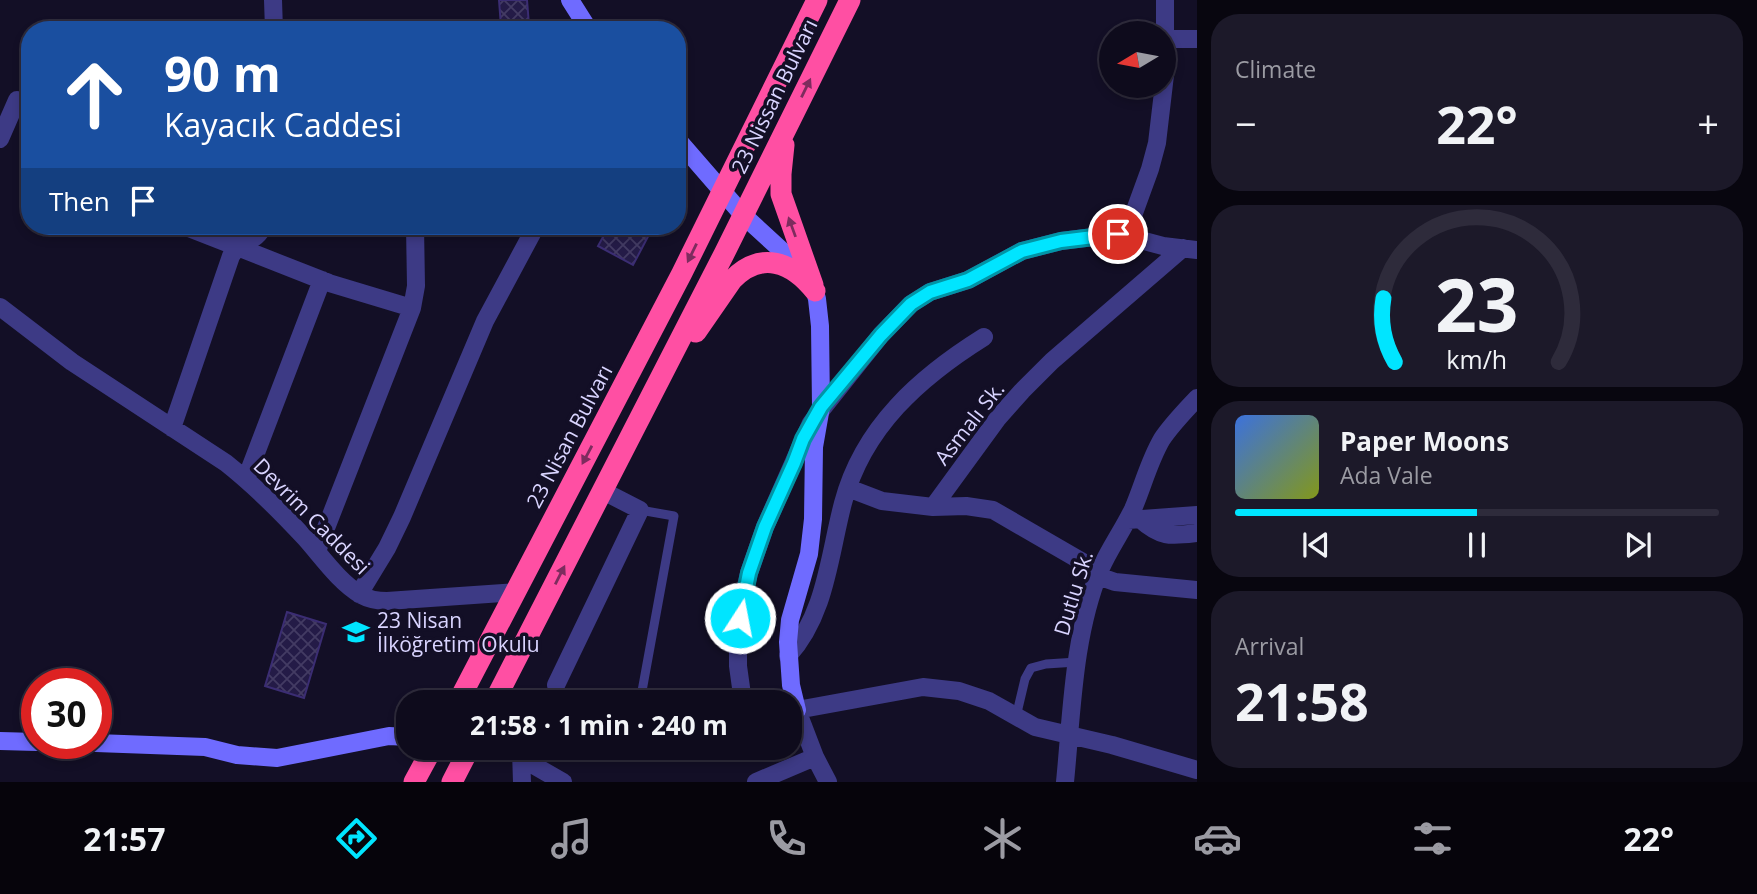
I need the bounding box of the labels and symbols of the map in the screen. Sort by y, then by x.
street label: 23 Nissan Bulvarı [725,14,823,178]
north arrow [1099,21,1176,98]
one-way arrow [801,78,812,98]
pin [1088,204,1148,264]
one-way arrow [786,216,797,237]
one-way arrow [686,243,698,263]
street label: 23 Nisan Bulvarı [519,360,619,512]
street label: Asmalı Sk. [928,376,1010,470]
one-way arrow [582,445,594,465]
street label: Devrim Caddesi [248,452,376,580]
street label: Dutlu Sk. [1047,547,1099,639]
one-way arrow [553,564,565,584]
position arrow [703,581,777,655]
place label: 23 Nisan İlköğretim Okulu [377,606,540,658]
school or university icon: 23 Nisan İlköğretim Okulu [341,617,371,647]
speed limit sign: 30 [21,668,112,759]

